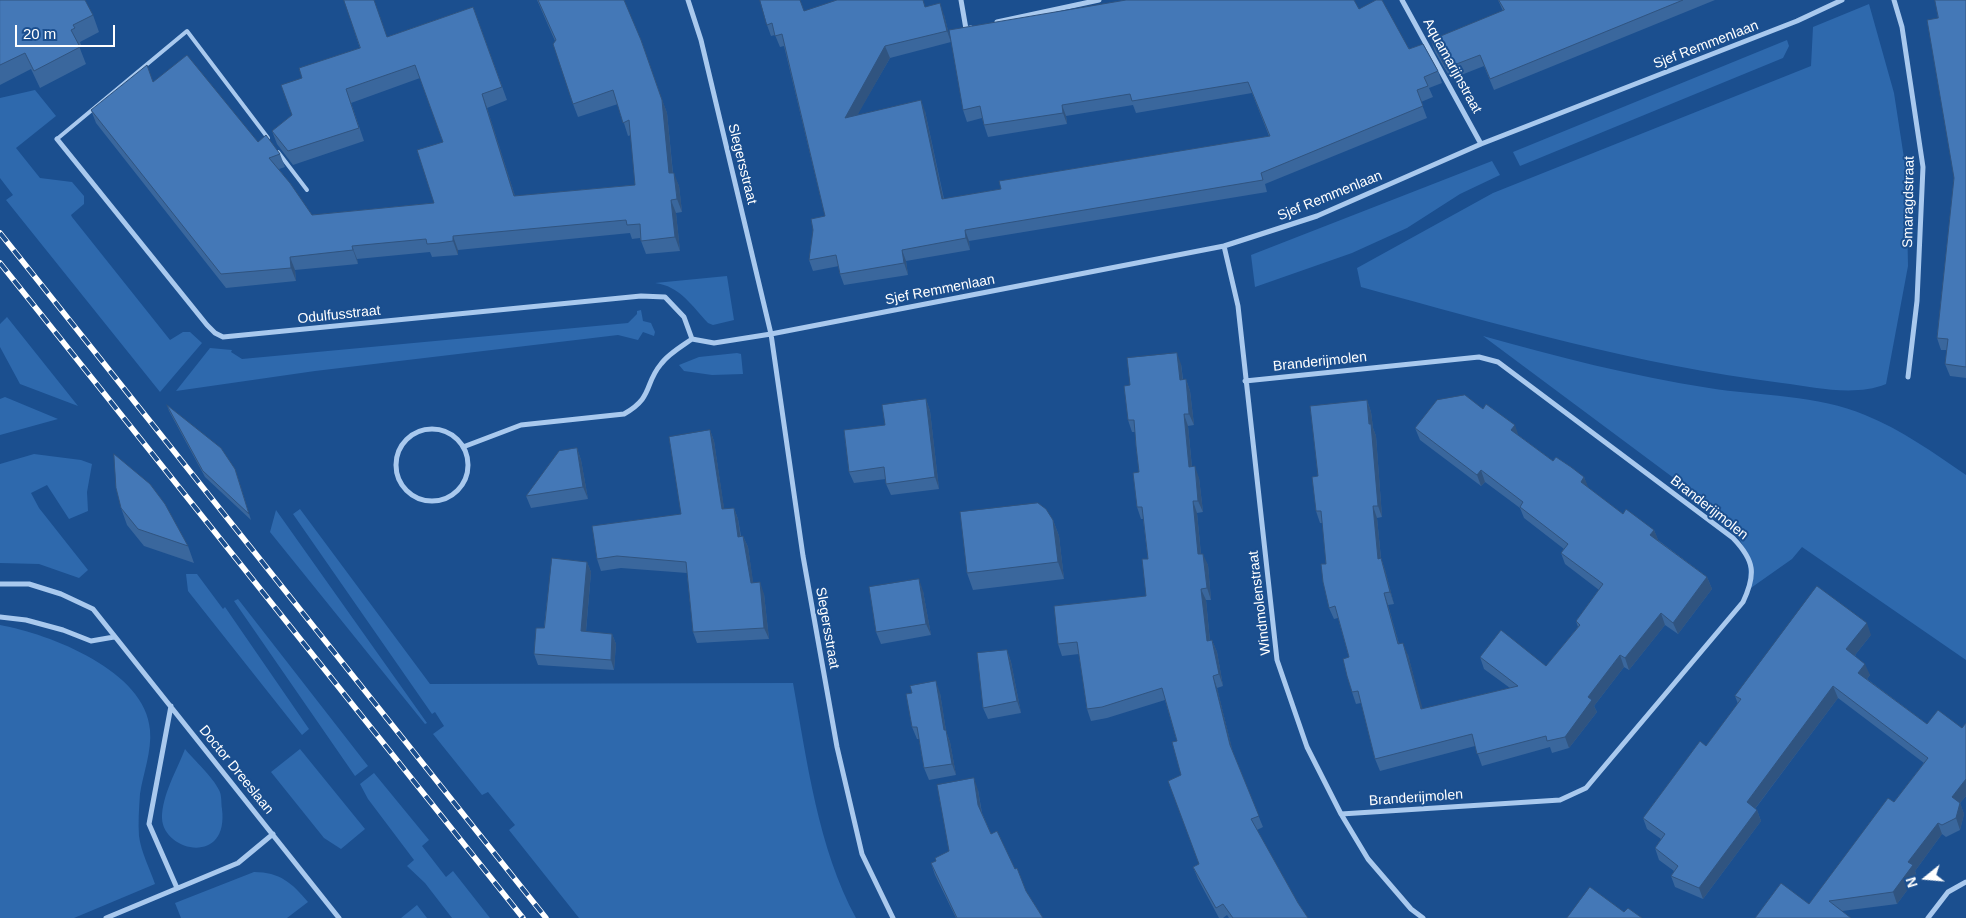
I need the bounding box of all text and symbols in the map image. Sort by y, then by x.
scale bar [18,15,118,47]
street label: Aquamarijnstraat [1419,16,1485,116]
street label: Sjef Remmenlaan [1651,17,1761,73]
text: 20 m [23,25,56,42]
street label: Slegersstraat [724,122,760,206]
street label: Smaragdstraat [1900,156,1918,248]
street label: Sjef Remmenlaan [1275,167,1385,225]
street label: Sjef Remmenlaan [884,271,996,309]
street label: Odulfusstraat [297,302,381,328]
street label: Branderijmolen [1272,349,1368,375]
street label: Branderijmolen [1667,472,1751,544]
street label: Windmolenstraat [1245,550,1275,656]
street label: Slegersstraat [812,586,842,670]
street label: Doctor Dreeslaan [195,722,277,818]
street label: Branderijmolen [1368,786,1464,810]
north arrow [1901,853,1951,903]
text: N [1903,875,1921,890]

